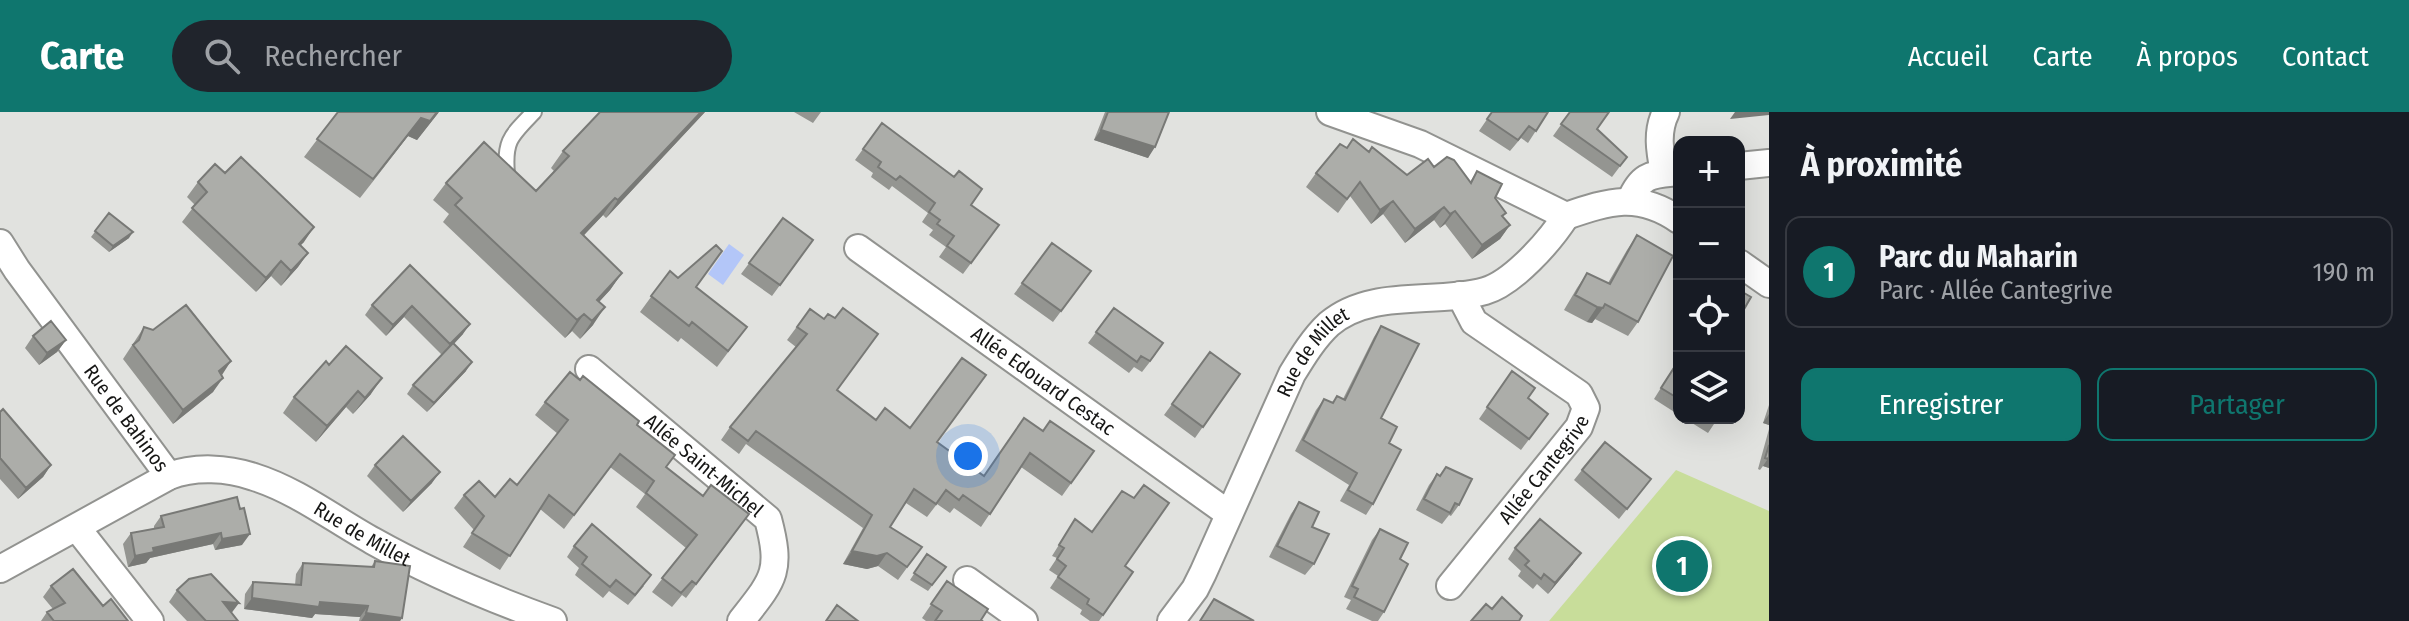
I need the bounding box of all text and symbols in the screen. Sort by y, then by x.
search box [172,20,732,92]
text: Carte [40,33,124,79]
icon: search [200,34,244,78]
text: Rechercher [264,38,402,74]
text: Accueil [1908,40,1989,73]
text: Carte [2033,40,2093,73]
text: À propos [2137,40,2238,73]
text: Contact [2282,40,2369,73]
map controls [1673,136,1745,424]
button: + [1673,136,1745,208]
text: À proximité [1801,144,1962,185]
button: − [1673,208,1745,280]
text: Parc du Maharin [1879,239,2078,275]
text: 1 [1824,257,1835,288]
text: 190 m [2313,257,2375,288]
text: Parc · Allée Cantegrive [1879,275,2113,306]
button: locate [1673,280,1745,352]
street label: Rue de Millet [1271,301,1353,400]
street label: Allée Edouard Cestac [967,321,1120,441]
button: layers [1673,352,1745,424]
street label: Rue de Bahinos [79,360,174,476]
button: Enregistrer [1801,368,2081,441]
button: Partager [2097,368,2377,441]
street label: Allée Saint-Michel [640,409,768,522]
street label: Allée Cantegrive [1494,412,1594,528]
your location [948,436,988,476]
street label: Rue de Millet [310,496,415,571]
pin: 1 [1656,536,1708,596]

